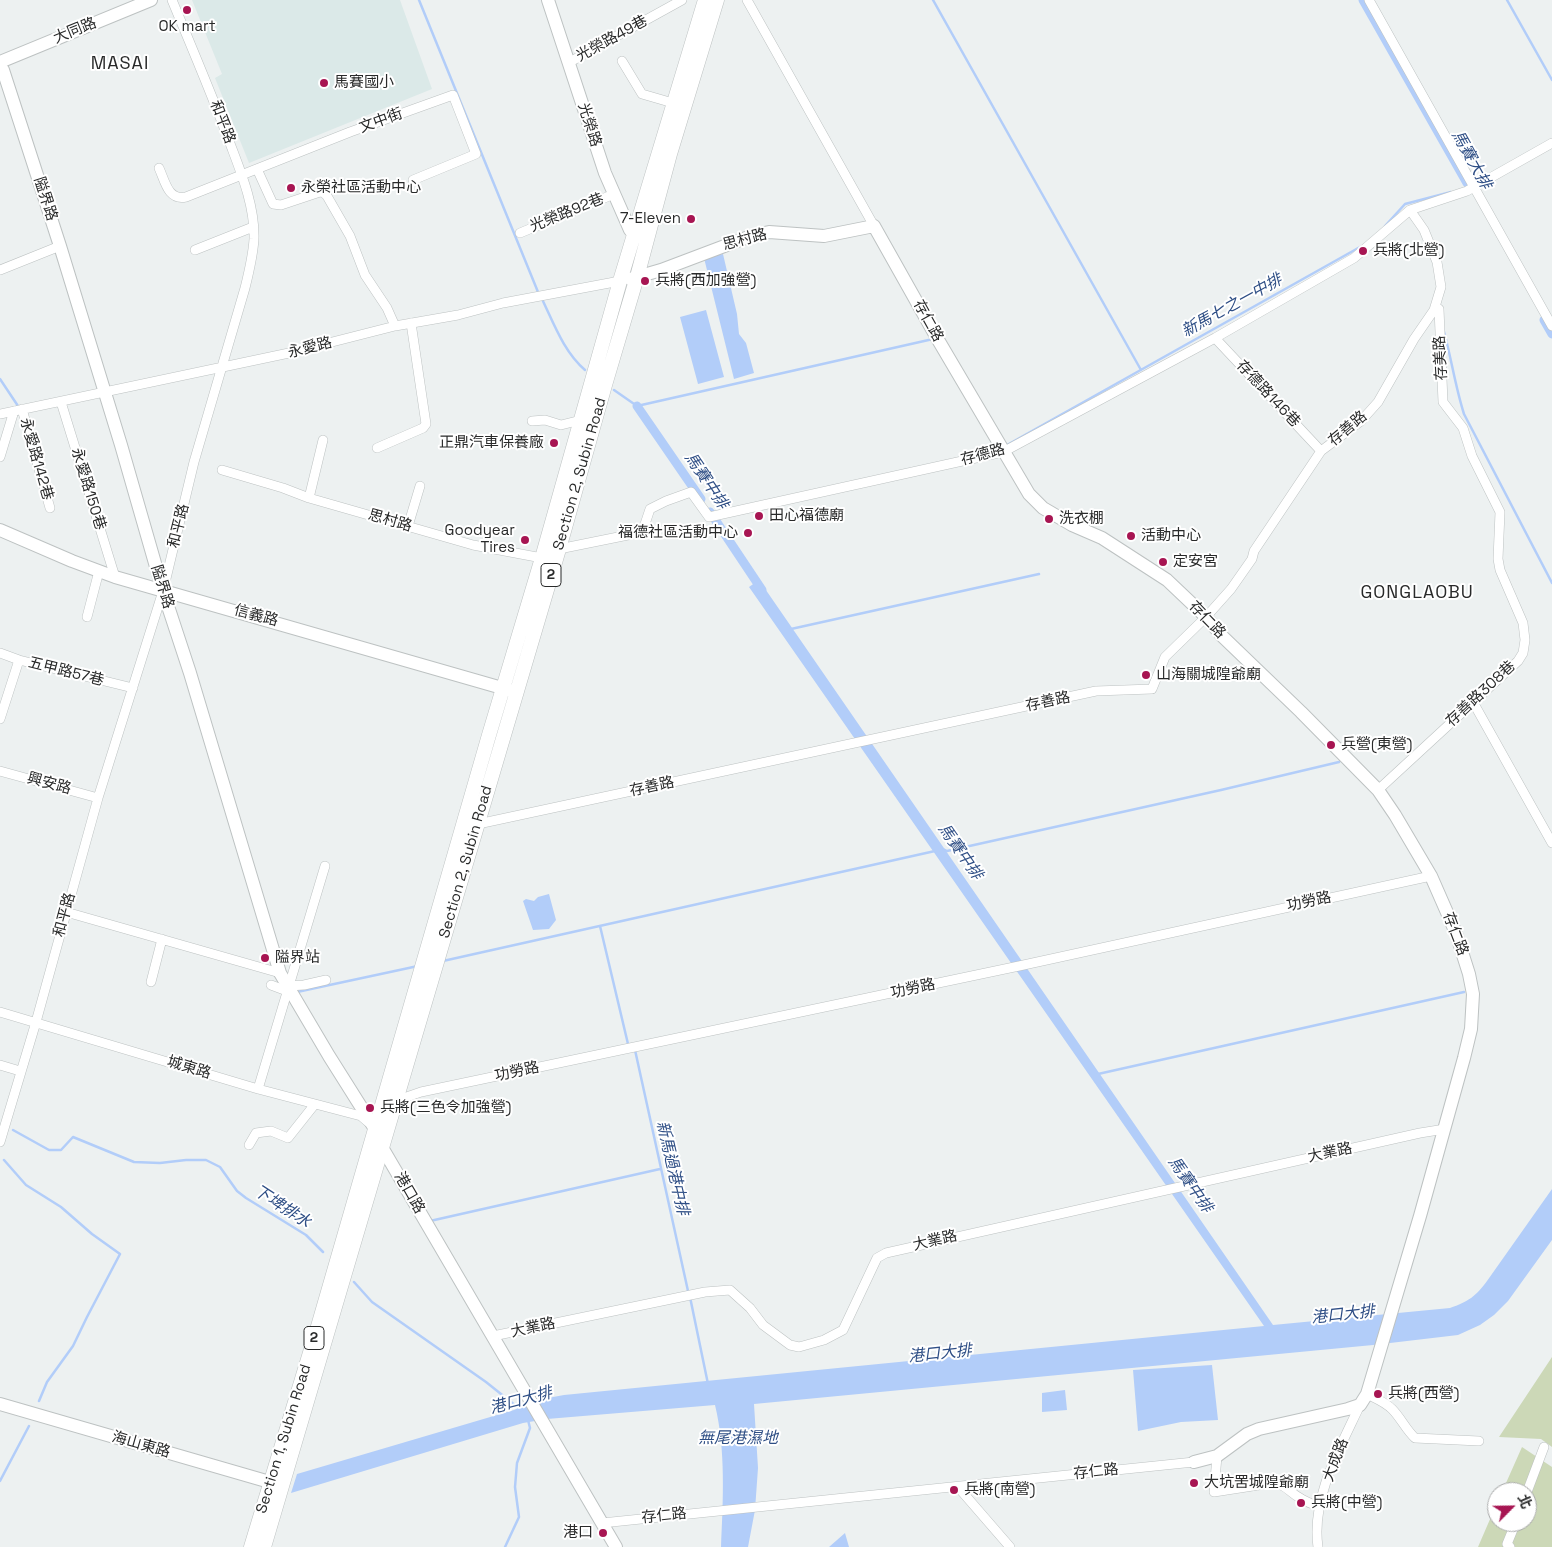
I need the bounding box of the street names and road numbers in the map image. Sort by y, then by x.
street label: 光榮路49巷 [573,12,651,66]
street label: 大同路 [51,14,99,48]
street label: 和平路 [206,98,238,146]
street label: 光榮路 [573,101,605,149]
street label: 文中街 [357,105,405,137]
street label: 隘界路 [29,175,61,223]
street label: 光榮路92巷 [527,190,607,236]
street label: 思村路 [721,225,769,255]
street label: 存仁路 [909,297,947,345]
street label: 永愛路 [286,334,334,362]
street label: 存美路 [1431,335,1451,381]
street label: 存德路146巷 [1232,357,1304,431]
street label: Section 2, Subin Road [550,396,610,552]
street label: 存善路 [1325,408,1371,450]
street label: 永愛路142巷 [16,416,56,502]
street label: 存德路 [959,440,1007,470]
street label: 永愛路150巷 [67,446,109,532]
street label: 和平路 [165,502,193,550]
street label: 思村路 [366,506,414,536]
street label: 隘界路 [147,563,177,611]
road number: 2 [541,564,561,586]
street label: 存仁路 [1185,598,1229,642]
street label: 信義路 [232,601,280,631]
street label: 五甲路57巷 [26,654,106,690]
street label: 存善路308巷 [1443,657,1519,731]
street label: 存善路 [1024,689,1072,715]
street label: 興安路 [25,769,73,799]
street label: 存善路 [628,774,676,800]
street label: Section 2, Subin Road [436,784,496,940]
street label: 功勞路 [1285,889,1333,915]
street label: 和平路 [50,891,80,939]
street label: 存仁路 [1439,910,1471,958]
street label: 功勞路 [889,976,937,1002]
street label: 城東路 [165,1053,213,1083]
street label: 功勞路 [493,1059,541,1085]
street label: 大業路 [1306,1140,1354,1166]
street label: 港口路 [390,1169,428,1217]
street label: 大業路 [911,1227,959,1255]
street label: 大業路 [509,1315,557,1341]
road number: 2 [304,1326,324,1350]
street label: Section 1, Subin Road [253,1362,315,1516]
street label: 海山東路 [110,1428,172,1462]
street label: 大成路 [1320,1436,1352,1484]
street label: 存仁路 [1073,1461,1119,1483]
street label: 存仁路 [641,1505,687,1527]

